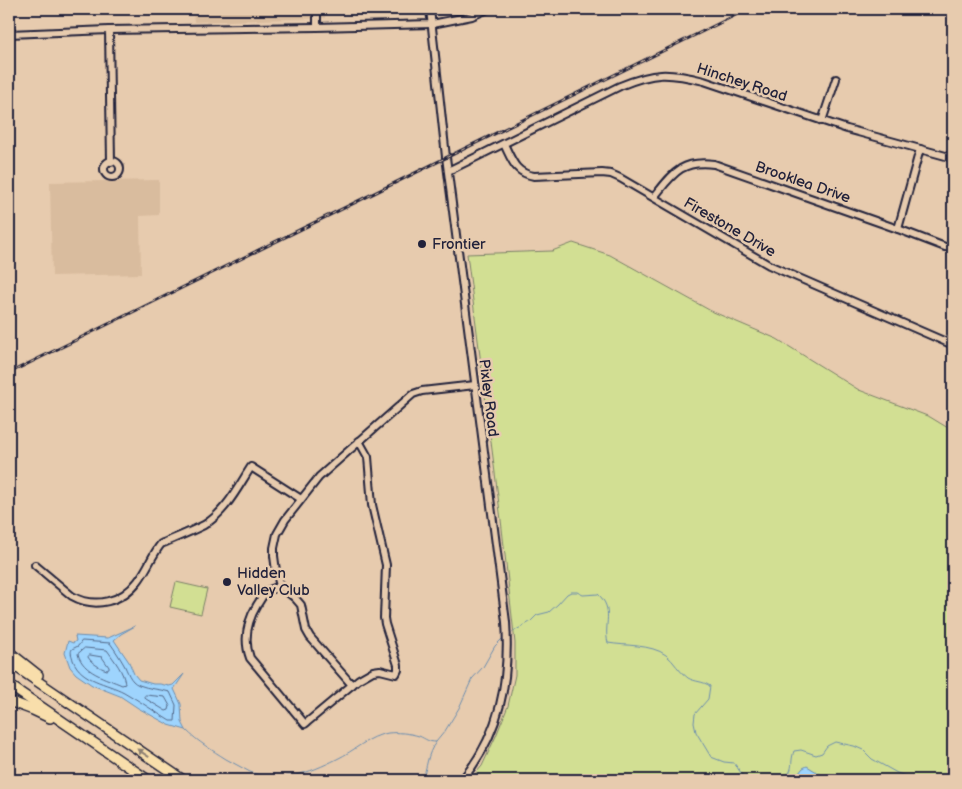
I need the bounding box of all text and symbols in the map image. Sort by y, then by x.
street label: Hinchey Road [694,59,790,106]
street label: Brooklea Drive [753,157,853,208]
street label: Firestone Drive [680,193,779,262]
place label: Frontier [432,235,486,254]
marker: Frontier [416,238,428,250]
street label: Pixley Road [474,358,503,438]
place label: Hidden Valley Club [237,564,310,600]
marker: Hidden Valley Club [221,576,233,588]
one-way arrow [136,748,150,758]

